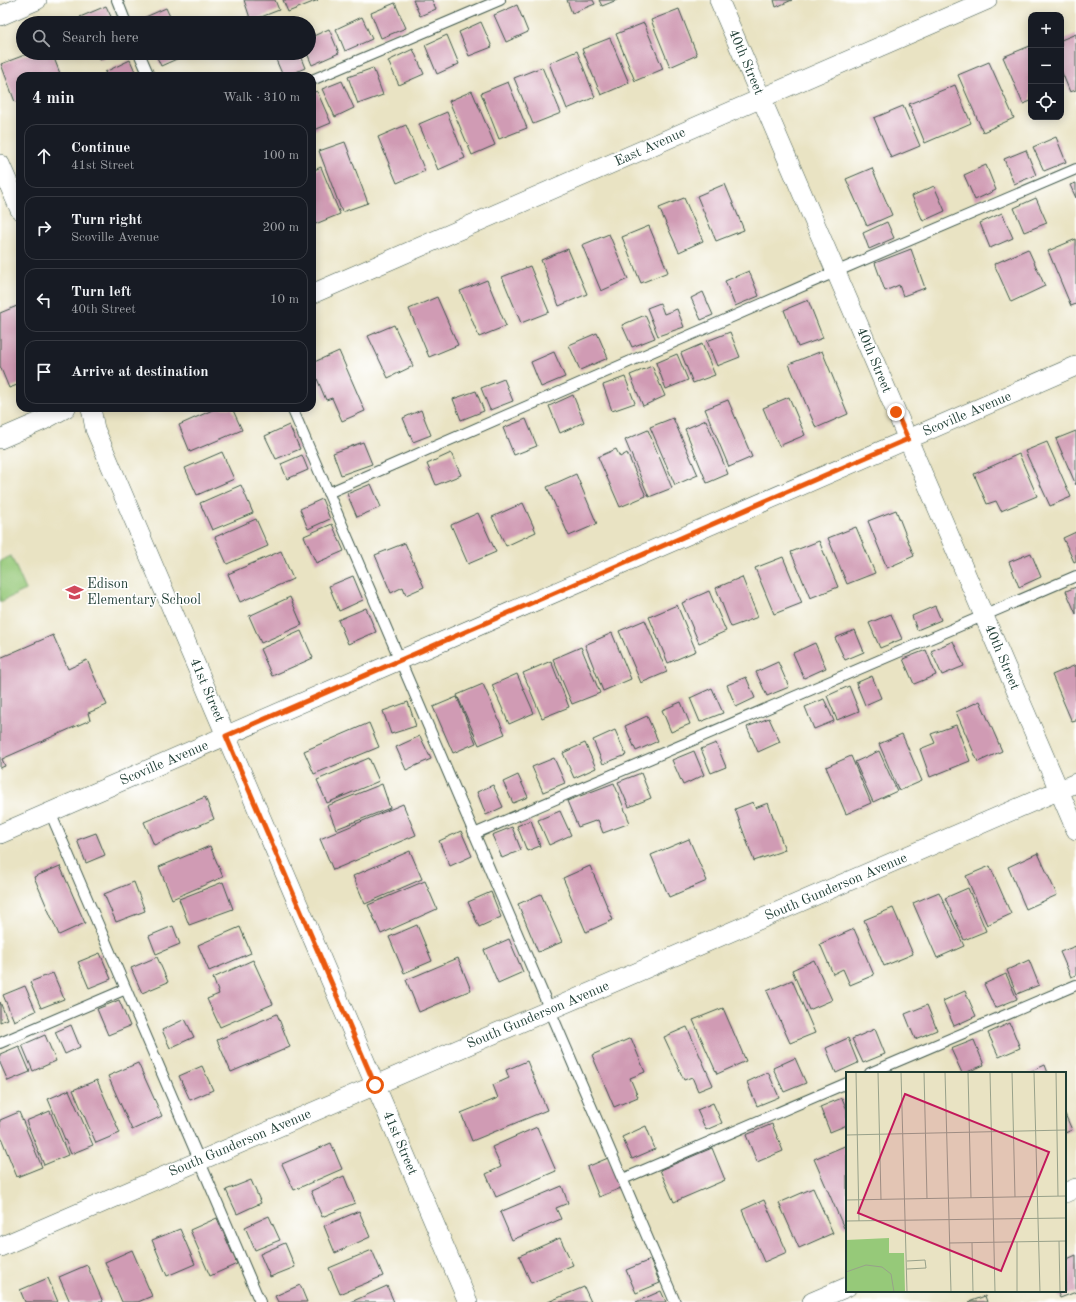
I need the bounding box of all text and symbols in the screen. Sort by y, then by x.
map controls [1028,12,1064,120]
button: + [1028,12,1064,48]
search box [16,16,316,60]
icon: search [30,27,52,49]
street label: 40th Street [726,27,766,97]
text: Search here [62,31,139,46]
button: − [1028,48,1064,84]
button: locate [1028,84,1064,120]
text: 4 min [32,90,75,107]
text: Walk · 310 m [223,91,300,104]
street label: East Avenue [612,125,688,169]
text: Continue [71,141,130,156]
icon: ahead [33,145,55,167]
text: 100 m [262,149,299,162]
text: 41st Street [71,159,134,172]
text: Turn right [71,213,142,228]
icon: right [33,217,55,239]
text: 200 m [262,221,299,234]
text: Scoville Avenue [71,231,159,244]
text: Turn left [71,285,131,300]
icon: left [33,289,55,311]
text: 10 m [270,293,299,306]
text: 40th Street [71,303,136,316]
street label: 40th Street [854,325,894,395]
icon: arrive [33,361,55,383]
text: Arrive at destination [71,365,209,380]
street label: Scoville Avenue [921,389,1013,439]
route end [887,403,905,421]
place label: Edison Elementary School [87,577,201,607]
school or university icon: Edison Elementary School [64,582,84,602]
street label: 40th Street [982,622,1022,692]
street label: 41st Street [187,656,227,724]
street label: Scoville Avenue [118,738,210,788]
street label: South Gunderson Avenue [763,851,909,923]
street label: South Gunderson Avenue [465,979,611,1051]
inset map [846,1072,1066,1292]
route start [366,1076,384,1094]
street label: South Gunderson Avenue [167,1107,313,1179]
street label: 41st Street [380,1109,420,1177]

